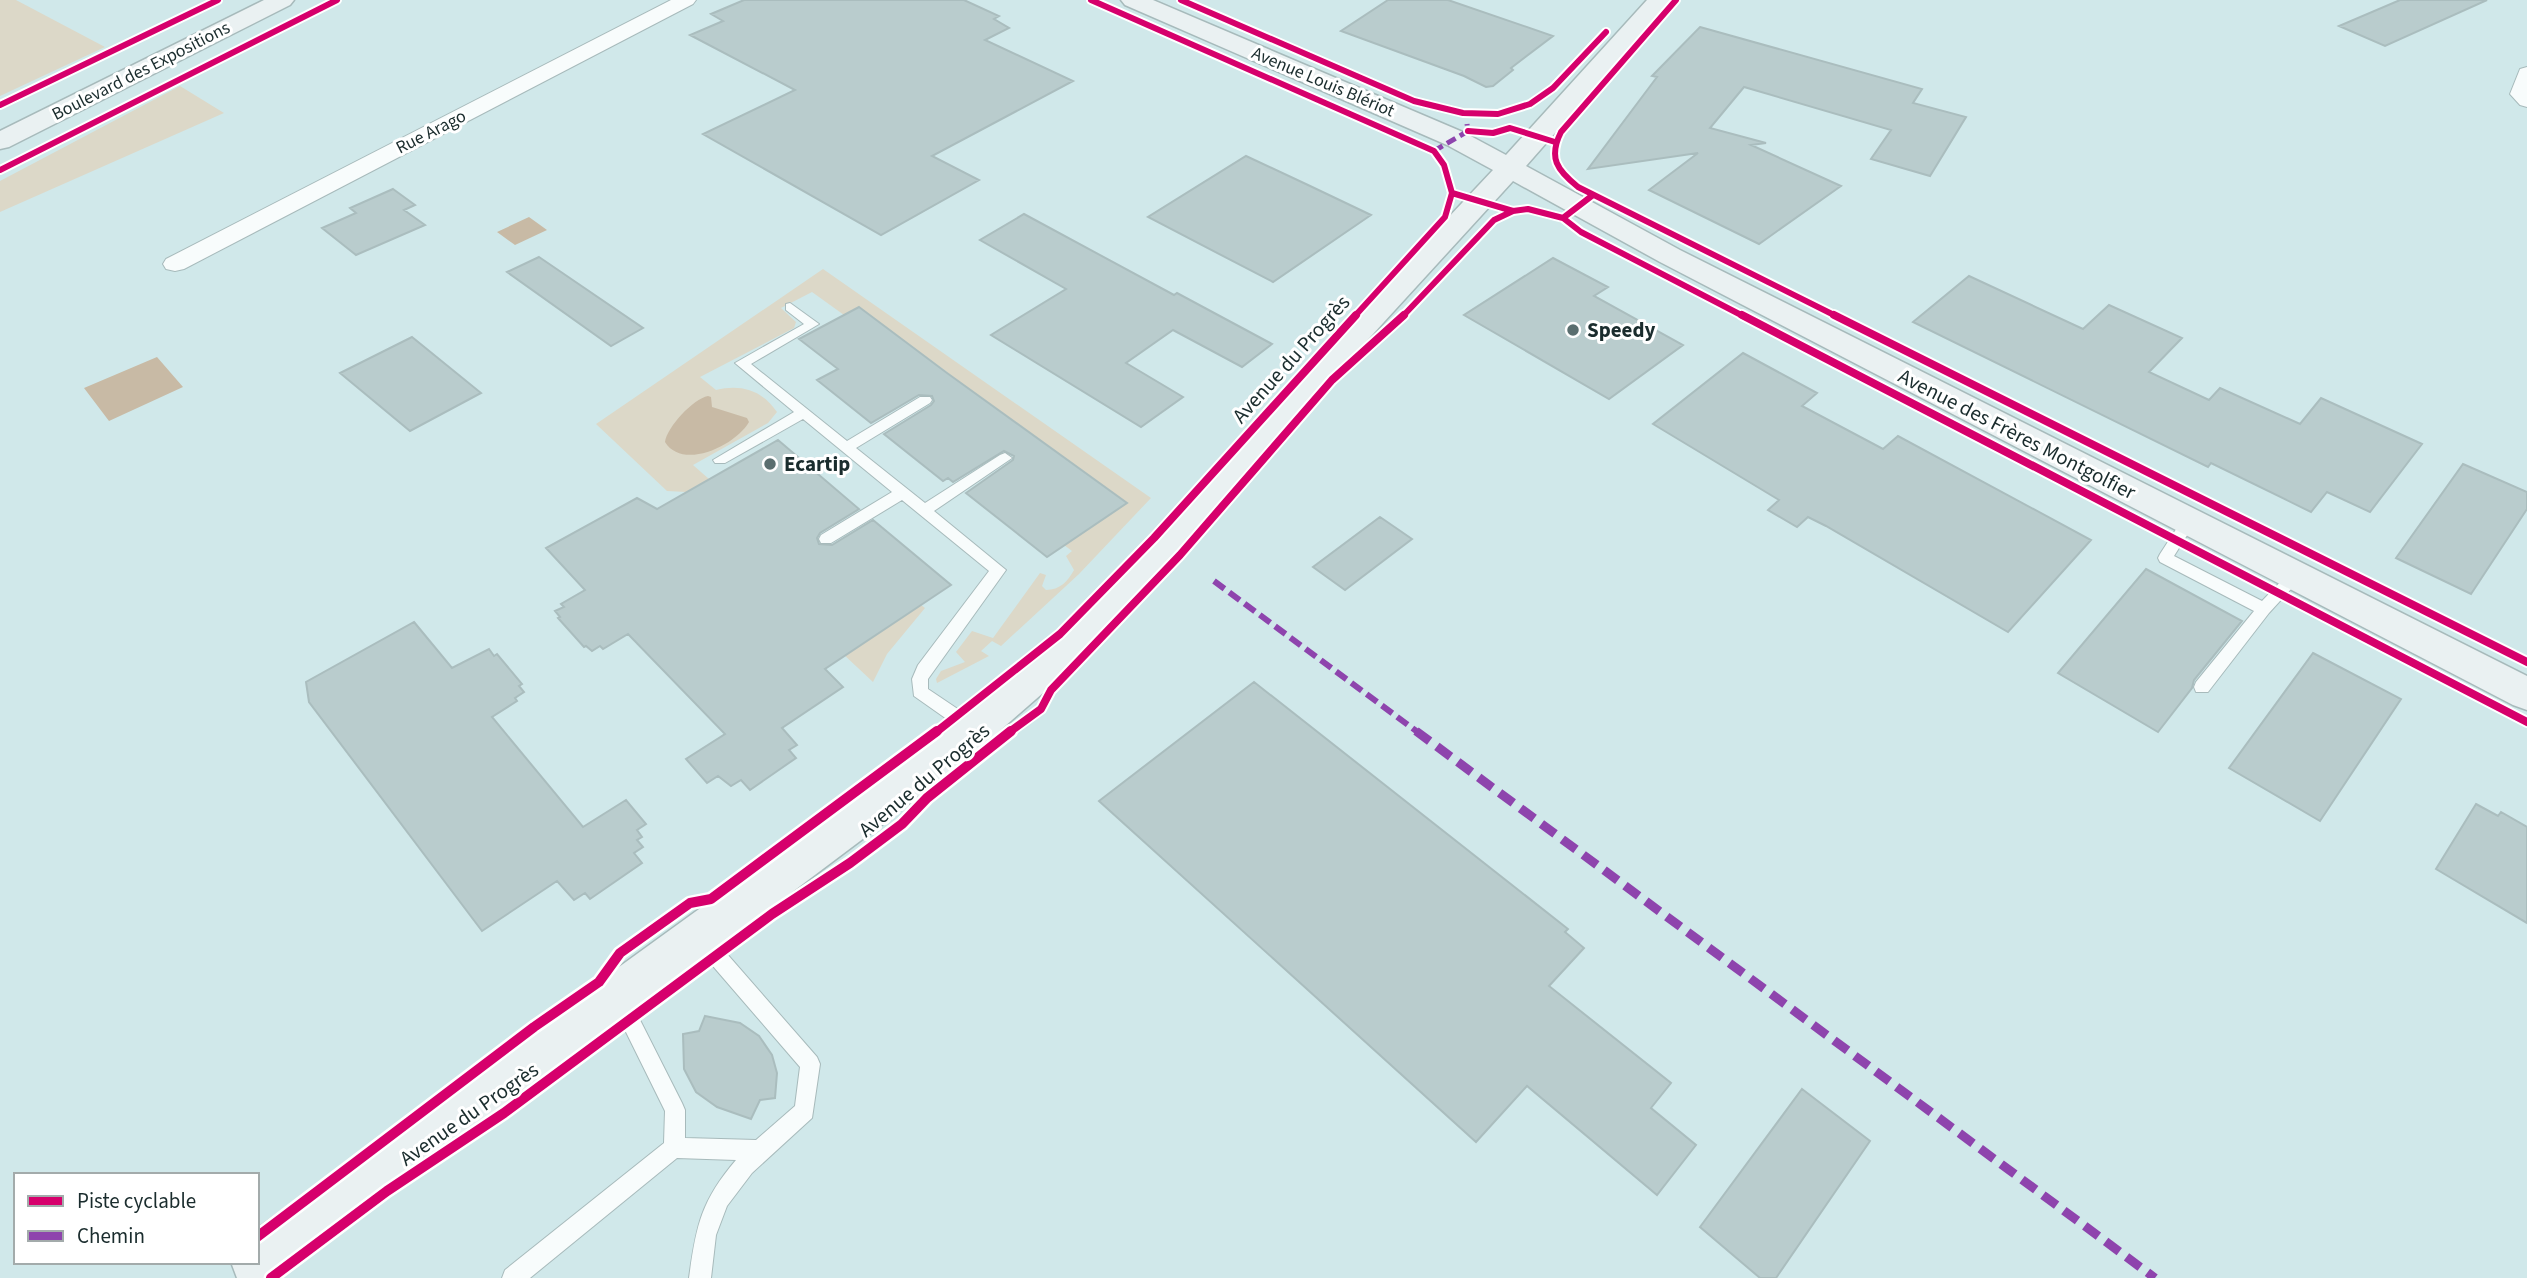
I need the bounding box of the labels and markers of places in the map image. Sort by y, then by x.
place label: Speedy [1587,315,1655,345]
marker: Speedy [1565,322,1581,338]
place label: Ecartip [784,449,850,479]
marker: Ecartip [762,456,778,472]

